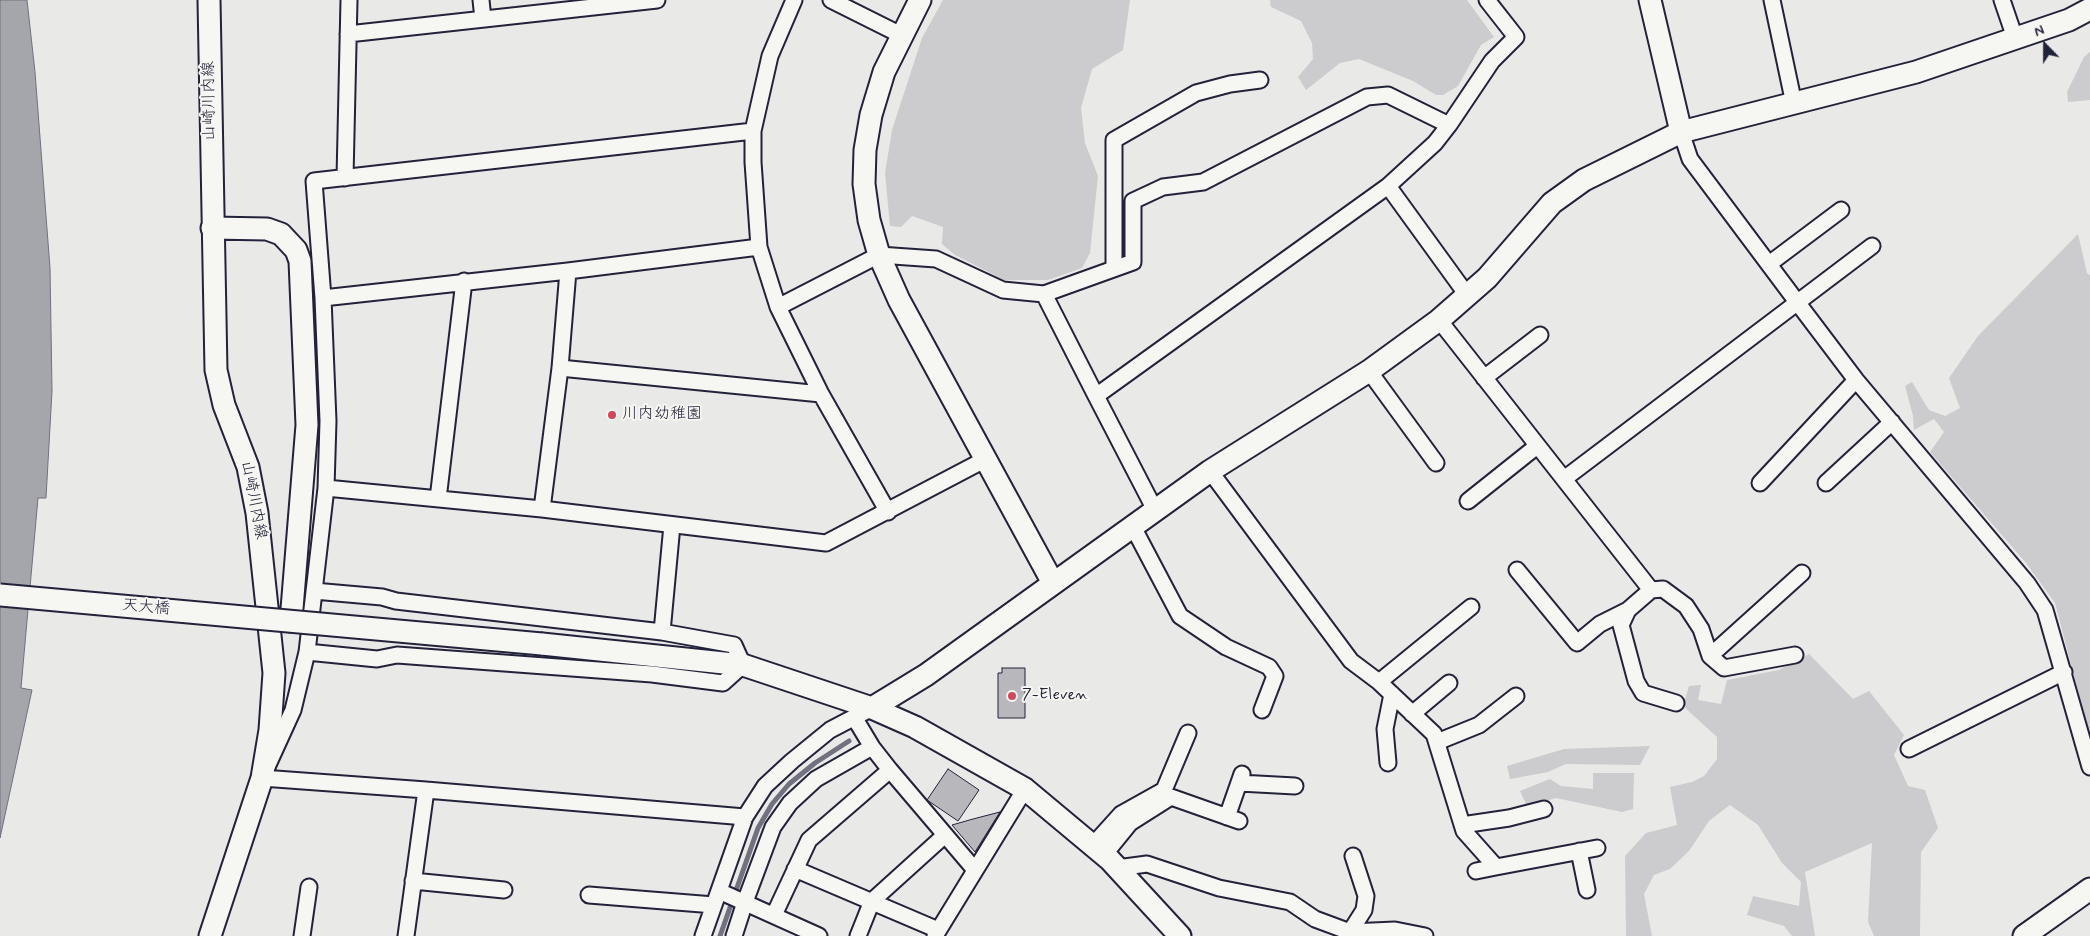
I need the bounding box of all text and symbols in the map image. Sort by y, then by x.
north arrow [2020,20,2070,70]
text: N [2032,21,2047,41]
street label: 山崎川内線 [200,61,220,141]
place label: 川内幼稚園 [622,405,702,425]
marker: 川内幼稚園 [606,409,618,421]
street label: 山崎川内線 [236,459,270,541]
street label: 天大橋 [121,596,171,620]
place label: 7-Eleven [1022,686,1088,706]
marker: 7-Eleven [1006,690,1018,702]

